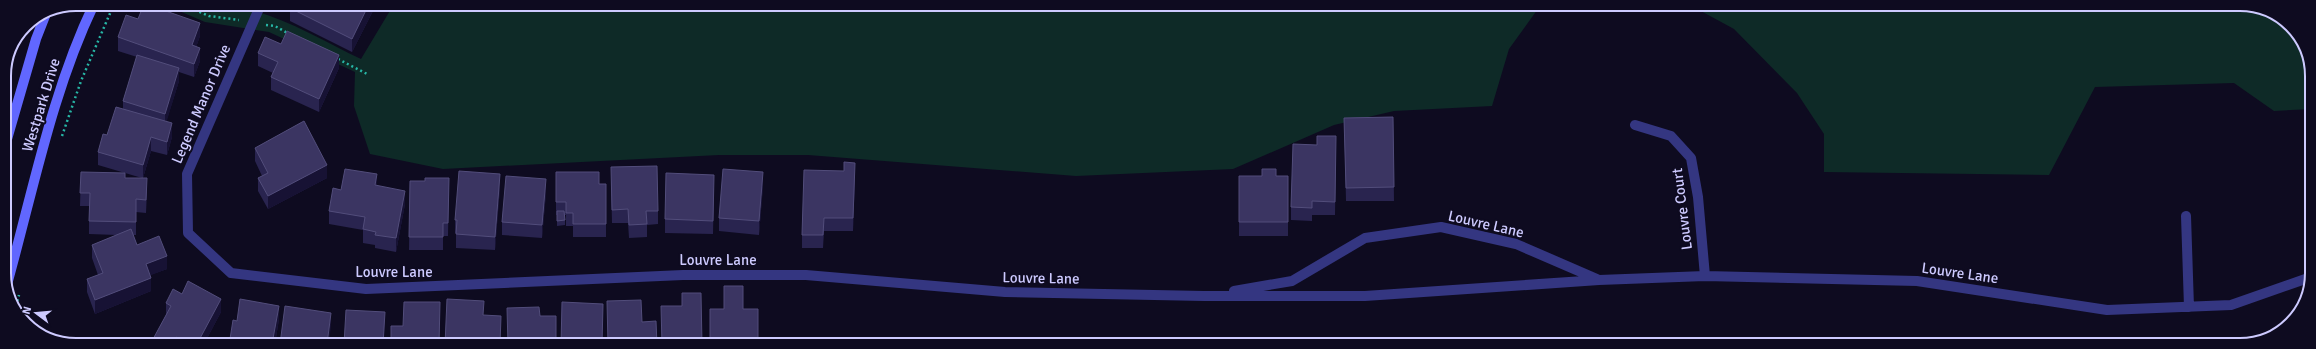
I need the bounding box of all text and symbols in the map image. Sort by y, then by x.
street label: Legend Manor Drive [168,42,234,166]
street label: Westpark Drive [18,56,64,154]
street label: Louvre Court [1668,167,1696,251]
street label: Louvre Lane [1446,207,1526,241]
street label: Louvre Lane [679,251,757,269]
street label: Louvre Lane [1920,259,2000,287]
street label: Louvre Lane [355,263,433,281]
street label: Louvre Lane [1002,268,1080,288]
north arrow [16,293,56,333]
text: N [20,305,34,316]

